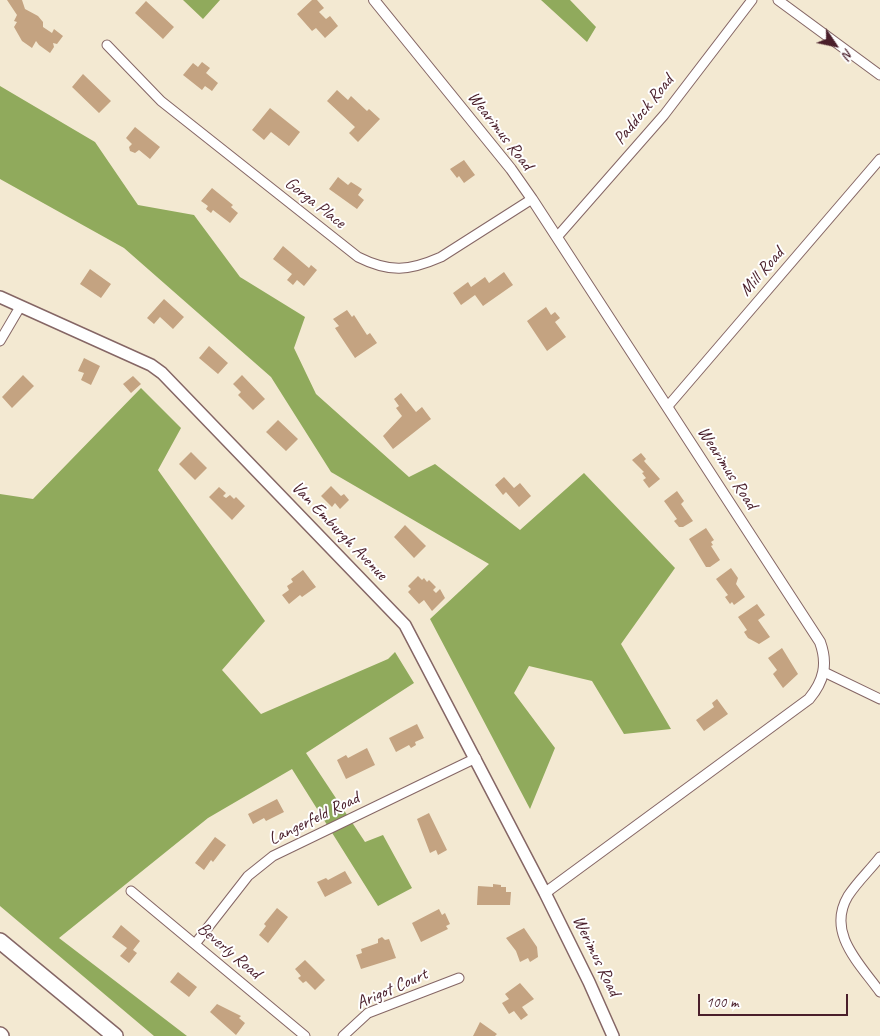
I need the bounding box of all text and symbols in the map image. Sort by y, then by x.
north arrow [810,20,860,70]
text: N [838,45,857,62]
street label: Paddock Road [609,71,679,149]
street label: Wearimus Road [462,87,538,175]
street label: Gorga Place [280,173,350,233]
street label: Mill Road [735,243,789,301]
street label: Wearimus Road [692,423,762,513]
street label: Van Emburgh Avenue [286,477,392,585]
street label: Langerfeld Road [265,788,363,850]
street label: Werimus Road [567,912,625,1000]
street label: Beverly Road [193,918,265,984]
street label: Arigot Court [353,964,431,1014]
scale bar [700,984,850,1016]
text: 100 m [706,993,738,1012]

